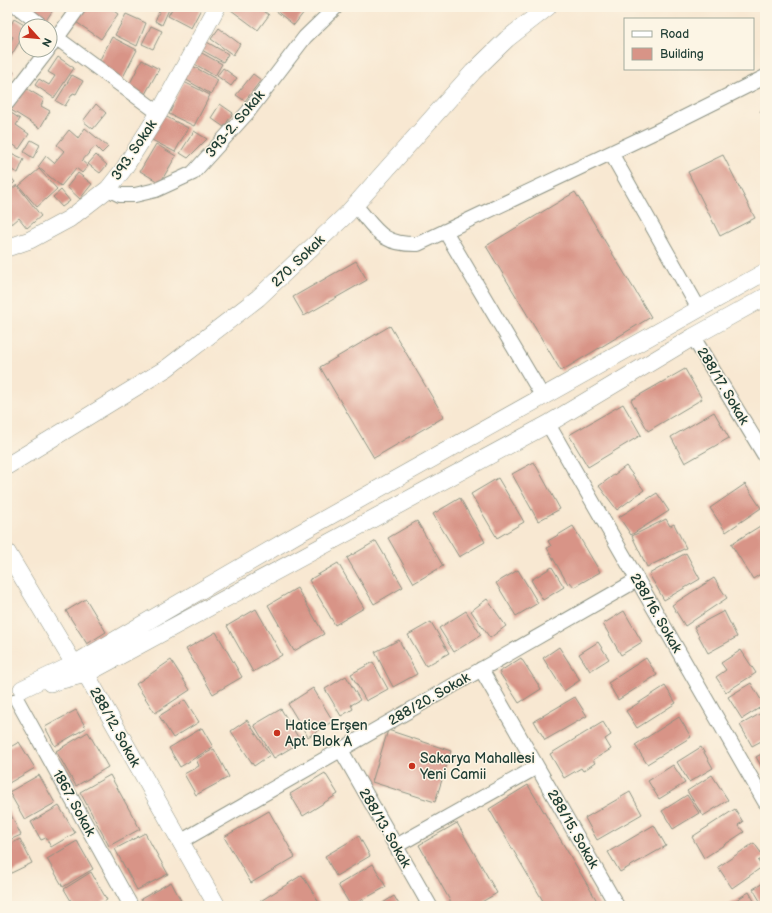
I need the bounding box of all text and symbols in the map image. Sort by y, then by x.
north arrow [18,18,58,58]
legend [624,18,754,70]
text: Road [660,27,689,42]
text: N [39,36,54,49]
text: Building [660,47,704,62]
street label: 393-2. Sokak [202,87,268,161]
street label: 393. Sokak [108,116,161,184]
street label: 270. Sokak [268,231,328,291]
street label: 288/17. Sokak [693,344,753,428]
street label: 288/16. Sokak [626,570,686,656]
street label: 288/20. Sokak [385,669,473,729]
street label: 288/12. Sokak [86,684,144,770]
place label: Hatice Erşen Apt. Blok A [285,717,368,750]
marker: Hatice Erşen Apt. Blok A [272,728,282,738]
place label: Sakarya Mahallesi Yeni Camii [419,750,535,783]
marker: Sakarya Mahallesi Yeni Camii [407,761,417,771]
street label: 1867. Sokak [49,767,99,839]
street label: 288/13. Sokak [355,785,415,871]
street label: 288/15. Sokak [544,786,603,872]

